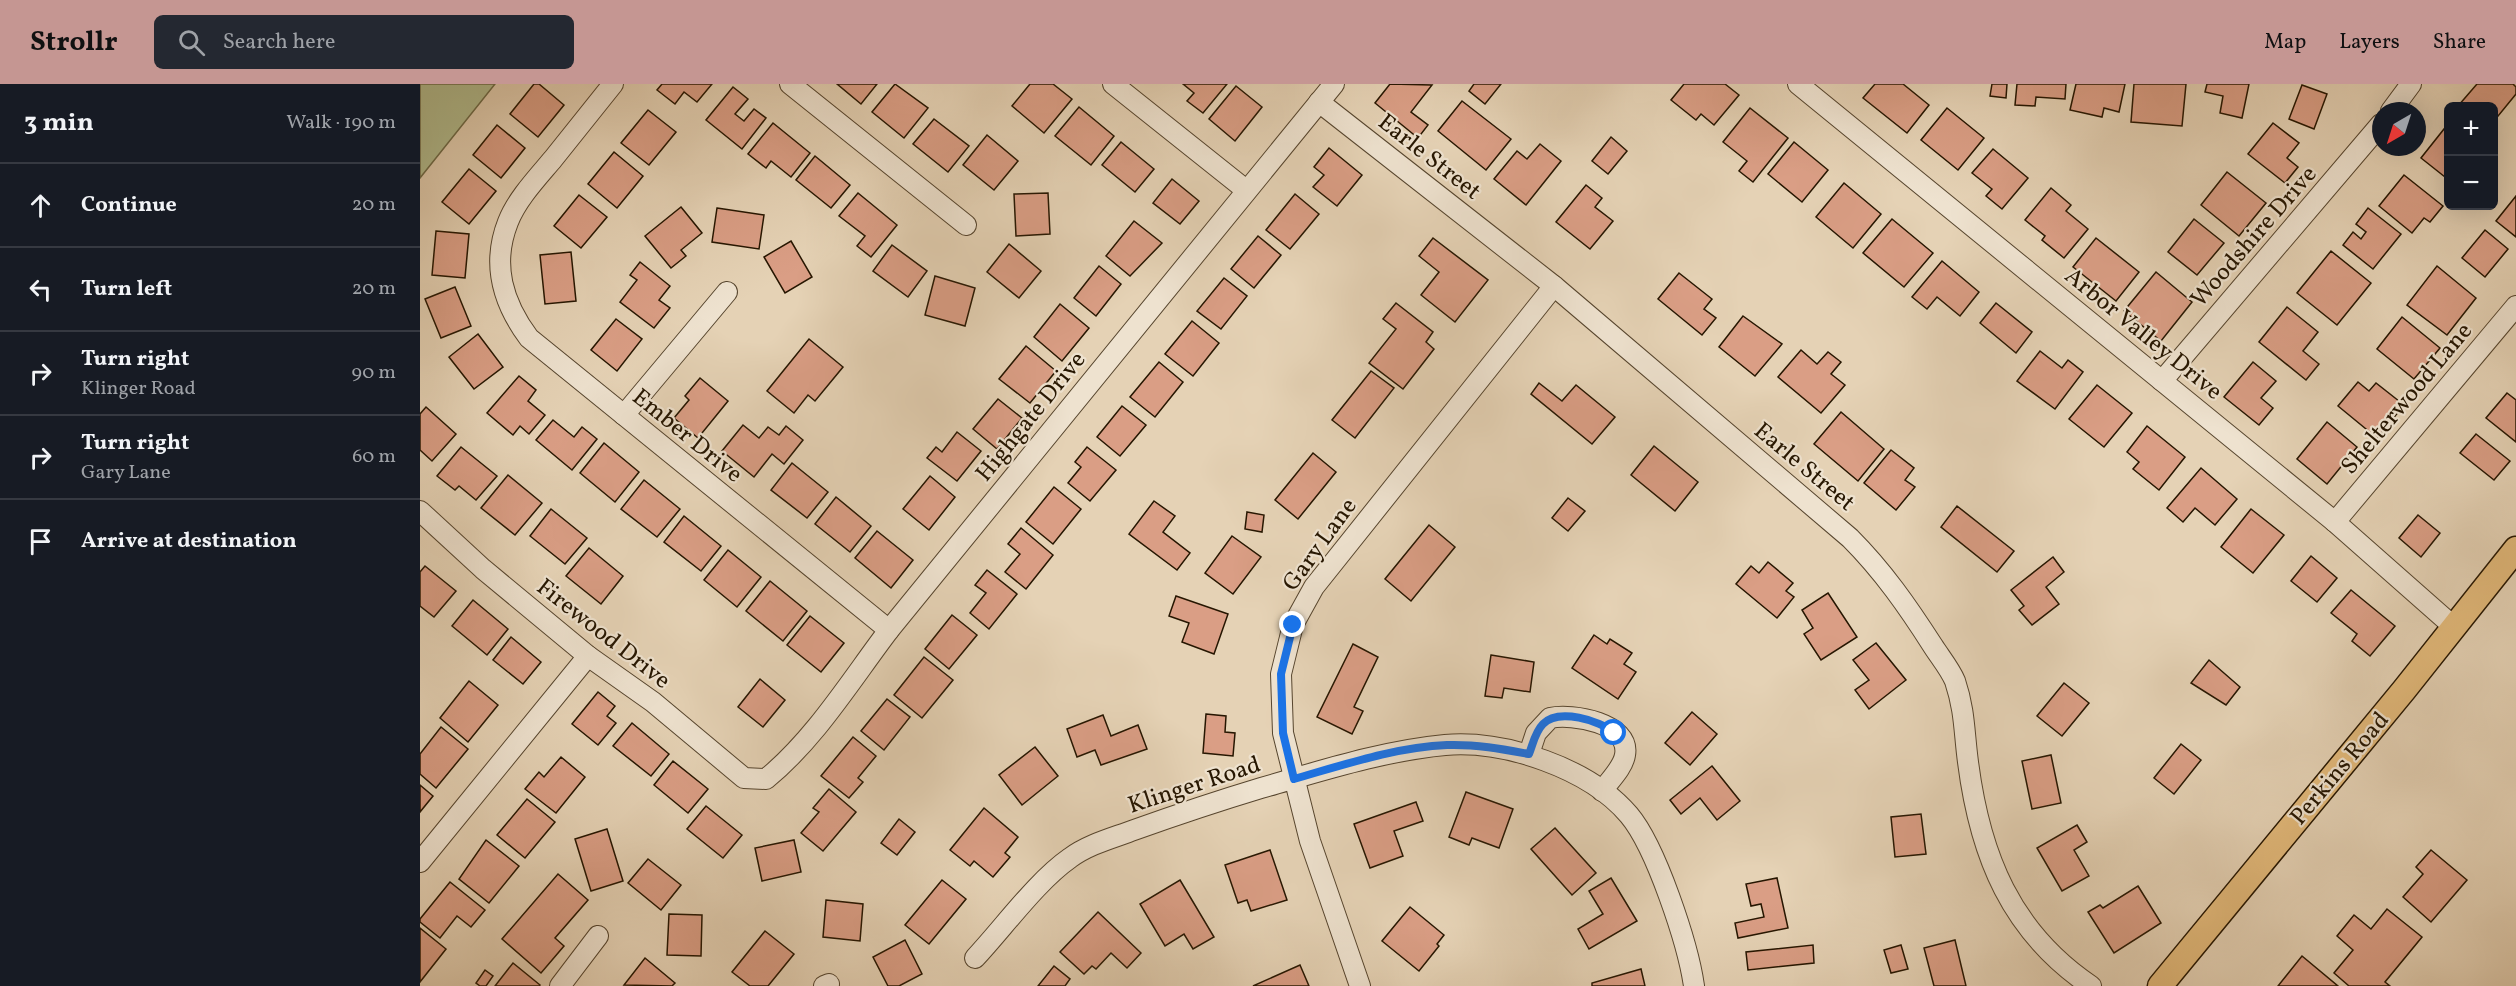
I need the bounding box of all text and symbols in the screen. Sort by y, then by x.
search box [154,15,574,69]
text: Strollr [30,23,118,62]
icon: search [175,26,208,59]
text: Search here [223,27,335,58]
text: Map [2264,28,2306,57]
text: Layers [2339,28,2400,57]
text: Share [2433,28,2486,57]
north arrow [2372,102,2426,156]
map controls [2444,102,2498,210]
button: + [2444,102,2498,156]
text: 3 min [24,105,94,141]
street label: Earle Street [1370,106,1488,209]
text: Walk · 190 m [286,109,396,137]
button: − [2444,156,2498,210]
street label: Woodshire Drive [2183,159,2326,316]
icon: ahead [24,189,57,222]
text: Continue [81,190,177,221]
text: 20 m [352,191,396,219]
street label: Arbor Valley Drive [2057,260,2229,409]
icon: left [24,273,57,306]
text: Turn left [81,274,172,305]
text: 20 m [352,275,396,303]
street label: Shelterwood Lane [2334,316,2481,483]
text: Turn right [81,344,189,375]
street label: Highgate Drive [968,345,1095,490]
icon: right [24,357,57,390]
text: 90 m [352,359,396,387]
text: Klinger Road [81,375,196,403]
street label: Ember Drive [624,381,749,492]
street label: Earle Street [1746,415,1862,520]
text: Turn right [81,428,189,459]
icon: right [24,441,57,474]
text: 60 m [352,443,396,471]
text: Gary Lane [81,459,171,487]
street label: Gary Lane [1275,492,1366,599]
icon: arrive [24,525,57,558]
text: Arrive at destination [81,526,297,557]
street label: Firewood Drive [528,571,677,698]
route end [1279,611,1305,637]
street label: Perkins Road [2283,705,2398,833]
route start [1600,719,1626,745]
street label: Klinger Road [1124,748,1265,823]

